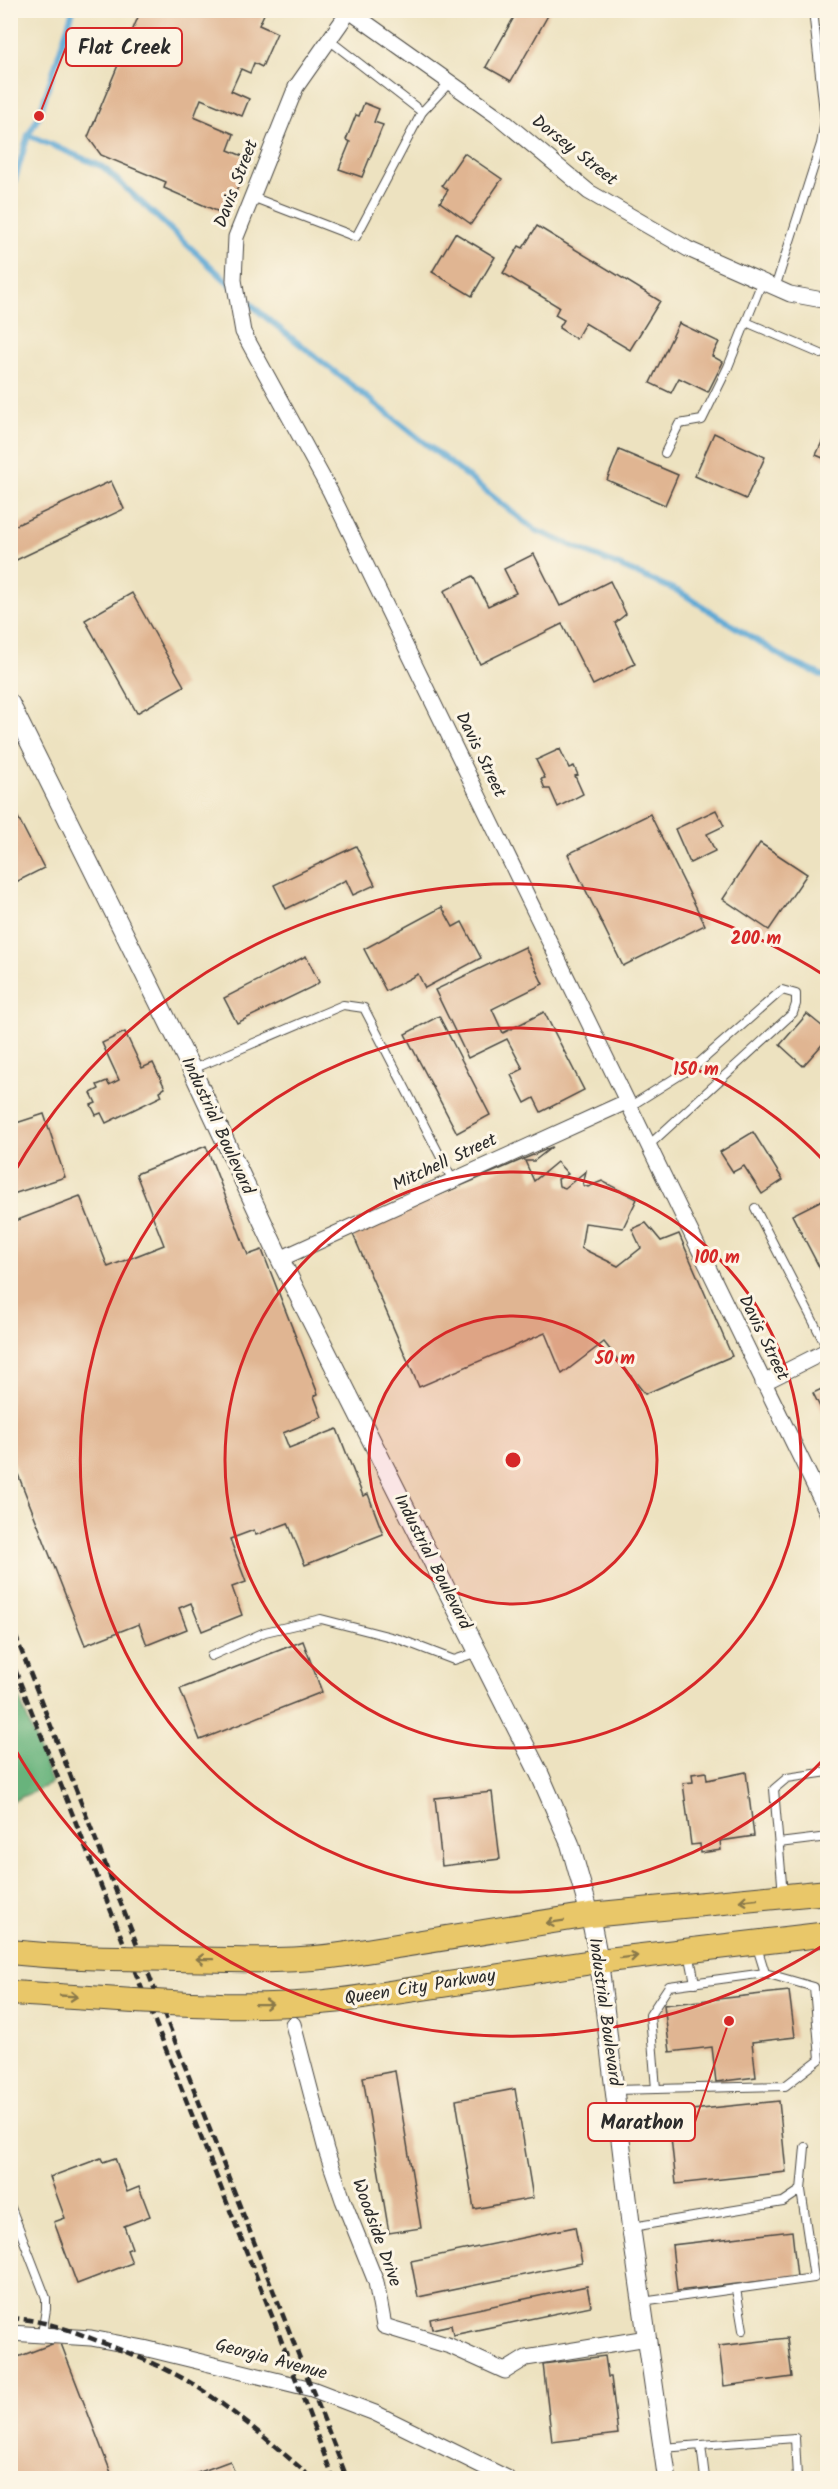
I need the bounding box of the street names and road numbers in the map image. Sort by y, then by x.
street label: Dorsey Street [525,108,624,195]
street label: Davis Street [207,135,267,232]
street label: Davis Street [447,707,514,804]
street label: Industrial Boulevard [172,1052,262,1201]
street label: Mitchell Street [388,1126,503,1200]
street label: Davis Street [730,1290,797,1387]
street label: Industrial Boulevard [385,1489,479,1636]
street label: Industrial Boulevard [579,1936,629,2089]
street label: Queen City Parkway [342,1962,498,2014]
street label: Woodside Drive [343,2175,409,2291]
street label: Georgia Avenue [212,2331,330,2389]

